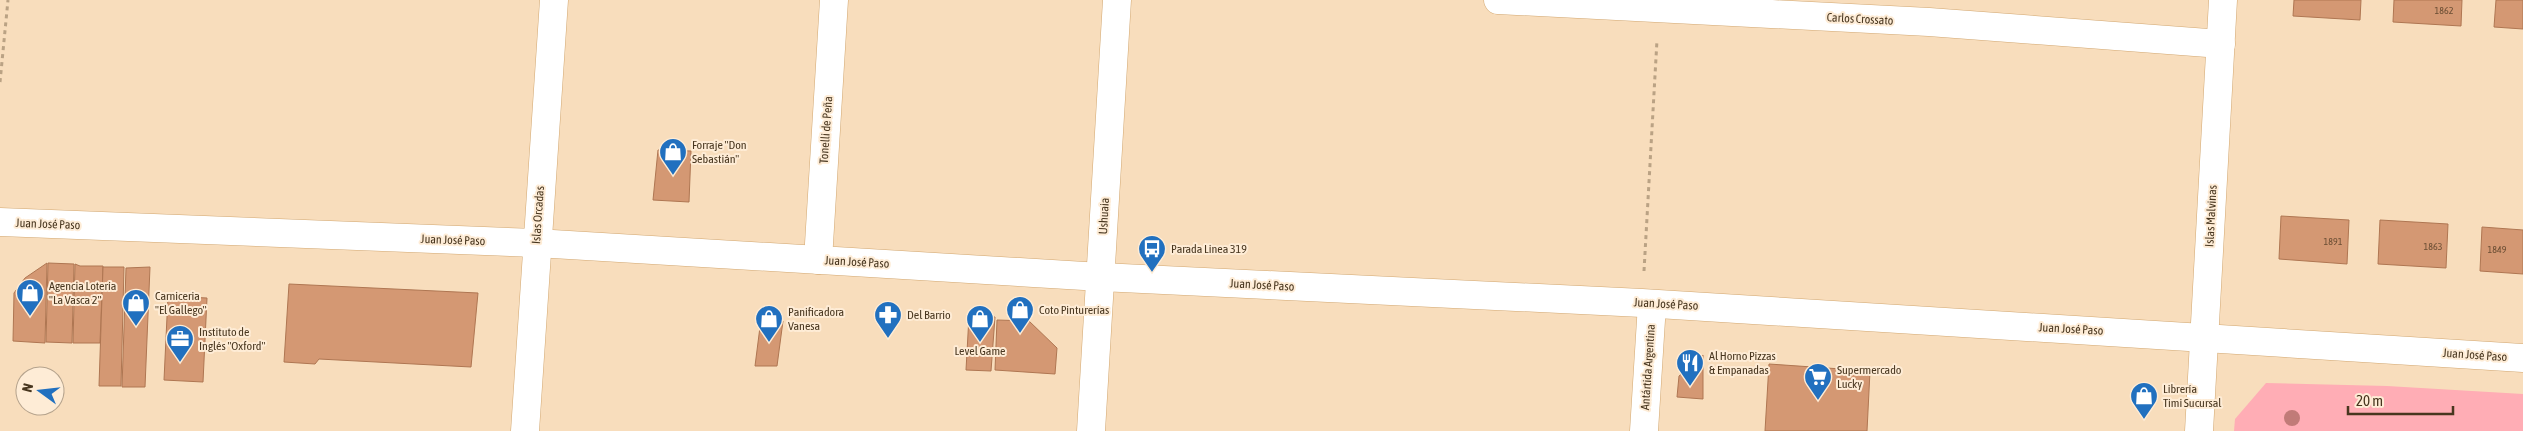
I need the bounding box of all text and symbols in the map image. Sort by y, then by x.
house number: 1862 [2435,5,2454,16]
street label: Carlos Crossato [1826,10,1894,28]
street label: Tonelli de Peña [817,96,835,164]
shop icon: Forraje "Don Sebastián" [658,137,688,176]
place label: Forraje "Don Sebastián" [692,138,747,166]
street label: Islas Malvinas [2202,185,2220,247]
street label: Islas Orcadas [529,186,547,244]
street label: Ushuaia [1096,197,1112,235]
street label: Juan José Paso [15,216,81,232]
street label: Juan José Paso [420,232,486,248]
bus stop icon: Parada Linea 319 [1137,234,1167,273]
house number: 1891 [2324,236,2343,247]
house number: 1863 [2424,241,2443,252]
place label: Parada Linea 319 [1171,242,1247,256]
house number: 1849 [2488,244,2507,255]
street label: Juan José Paso [824,253,890,271]
street label: Juan José Paso [1229,276,1295,294]
shop icon: Agencia Lotería "La Vasca 2" [15,278,45,317]
place label: Agencia Lotería "La Vasca 2" [49,279,116,307]
shop icon: Carniceria "El Gallego" [121,288,151,327]
place label: Carniceria "El Gallego" [155,289,207,317]
shop icon: Coto Pinturerías [1005,295,1035,334]
street label: Juan José Paso [1633,295,1699,313]
pharmacy icon: Del Barrio [873,300,903,339]
place label: Coto Pinturerías [1039,303,1109,317]
shop icon: Panificadora Vanesa [754,304,784,343]
shop icon: Level Game [965,304,995,343]
place label: Panificadora Vanesa [788,305,844,333]
place label: Del Barrio [907,308,951,322]
street label: Juan José Paso [2038,320,2104,338]
office icon: Instituto de Inglés "Oxford" [165,324,195,363]
street label: Antártida Argentina [1638,324,1658,410]
place label: Instituto de Inglés "Oxford" [199,325,265,353]
place label: Level Game [954,344,1006,358]
street label: Juan José Paso [2442,346,2508,364]
restaurant icon: Al Horno Pizzas & Empanadas [1675,348,1705,387]
place label: Al Horno Pizzas & Empanadas [1709,349,1776,377]
supermarket icon: Supermercado Lucky [1803,362,1833,401]
place label: Supermercado Lucky [1837,363,1902,391]
north arrow [15,366,65,416]
shop icon: Librería Timi Sucursal [2129,381,2159,420]
text: N [19,382,36,394]
place label: Librería Timi Sucursal [2163,382,2222,410]
scale bar [2348,384,2453,416]
text: 20 m [2356,392,2383,409]

